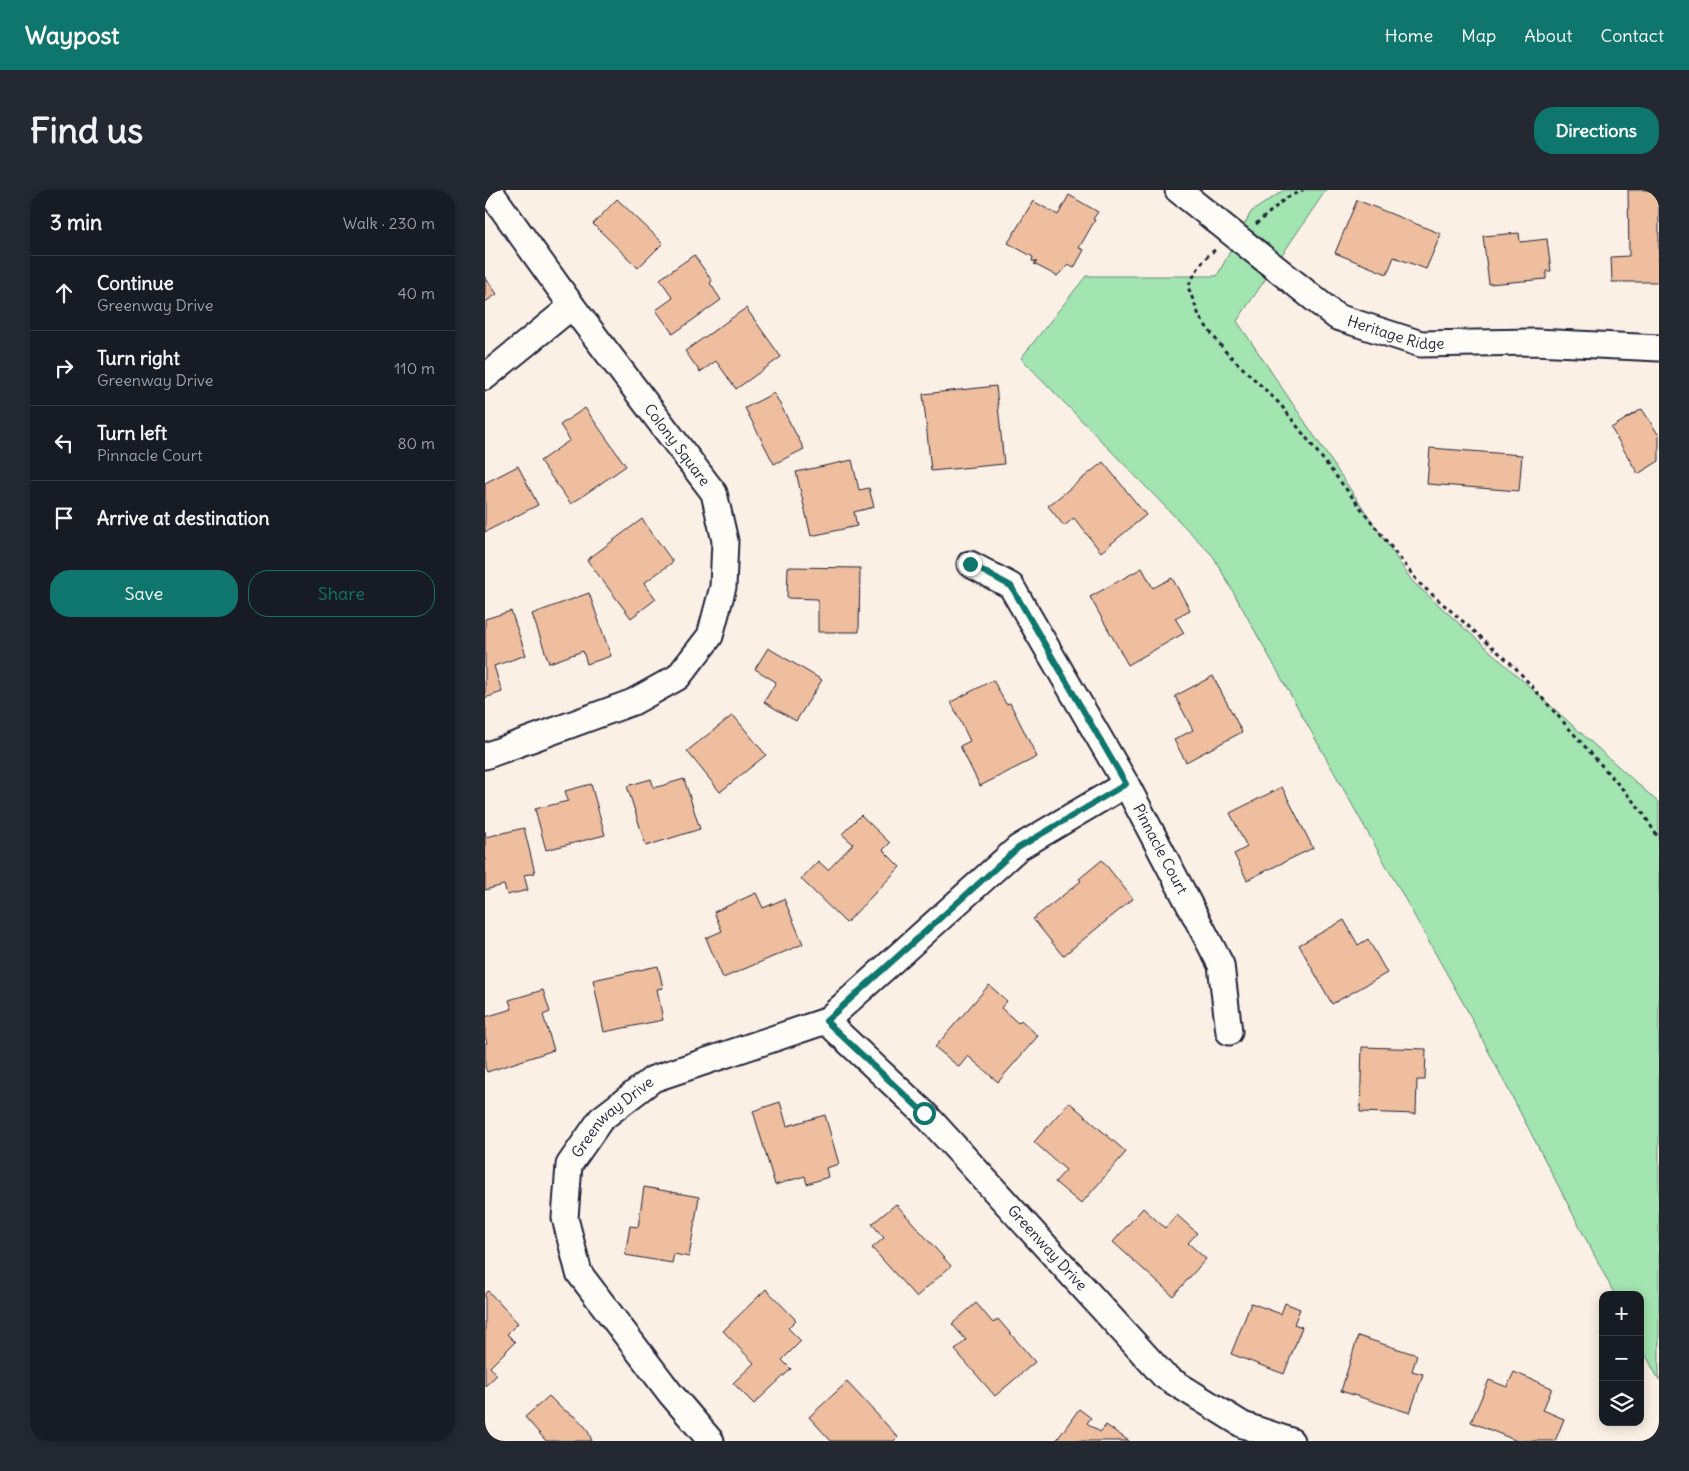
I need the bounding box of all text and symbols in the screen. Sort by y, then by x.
text: Waypost [25,20,119,50]
text: Home [1385,24,1433,47]
text: Map [1461,24,1496,47]
text: About [1524,24,1572,47]
text: Contact [1600,24,1664,47]
button: Directions [1534,107,1659,154]
text: Find us [30,108,143,152]
text: 3 min [50,209,102,236]
text: Walk · 230 m [343,213,435,233]
text: Continue [97,271,174,295]
icon: ahead [50,279,78,307]
text: 40 m [397,283,435,303]
text: Greenway Drive [97,295,213,315]
street label: Heritage Ridge [1345,311,1444,353]
text: Turn right [97,346,180,370]
icon: right [50,354,78,382]
text: 110 m [394,358,435,378]
text: Greenway Drive [97,370,213,390]
street label: Colony Square [640,400,715,490]
text: Turn left [97,421,167,445]
icon: left [50,429,78,457]
text: 80 m [397,433,435,453]
text: Pinnacle Court [97,445,203,465]
icon: arrive [50,504,78,532]
text: Arrive at destination [97,506,270,530]
route end [959,553,982,576]
button: Save [50,570,238,617]
button: Share [248,570,435,617]
street label: Pinnacle Court [1129,801,1192,897]
street label: Greenway Drive [567,1072,657,1161]
route start [913,1102,936,1125]
street label: Greenway Drive [1004,1201,1091,1294]
map controls [1599,1291,1644,1426]
button: + [1599,1291,1644,1336]
button: − [1599,1336,1644,1381]
button: layers [1599,1381,1644,1426]

